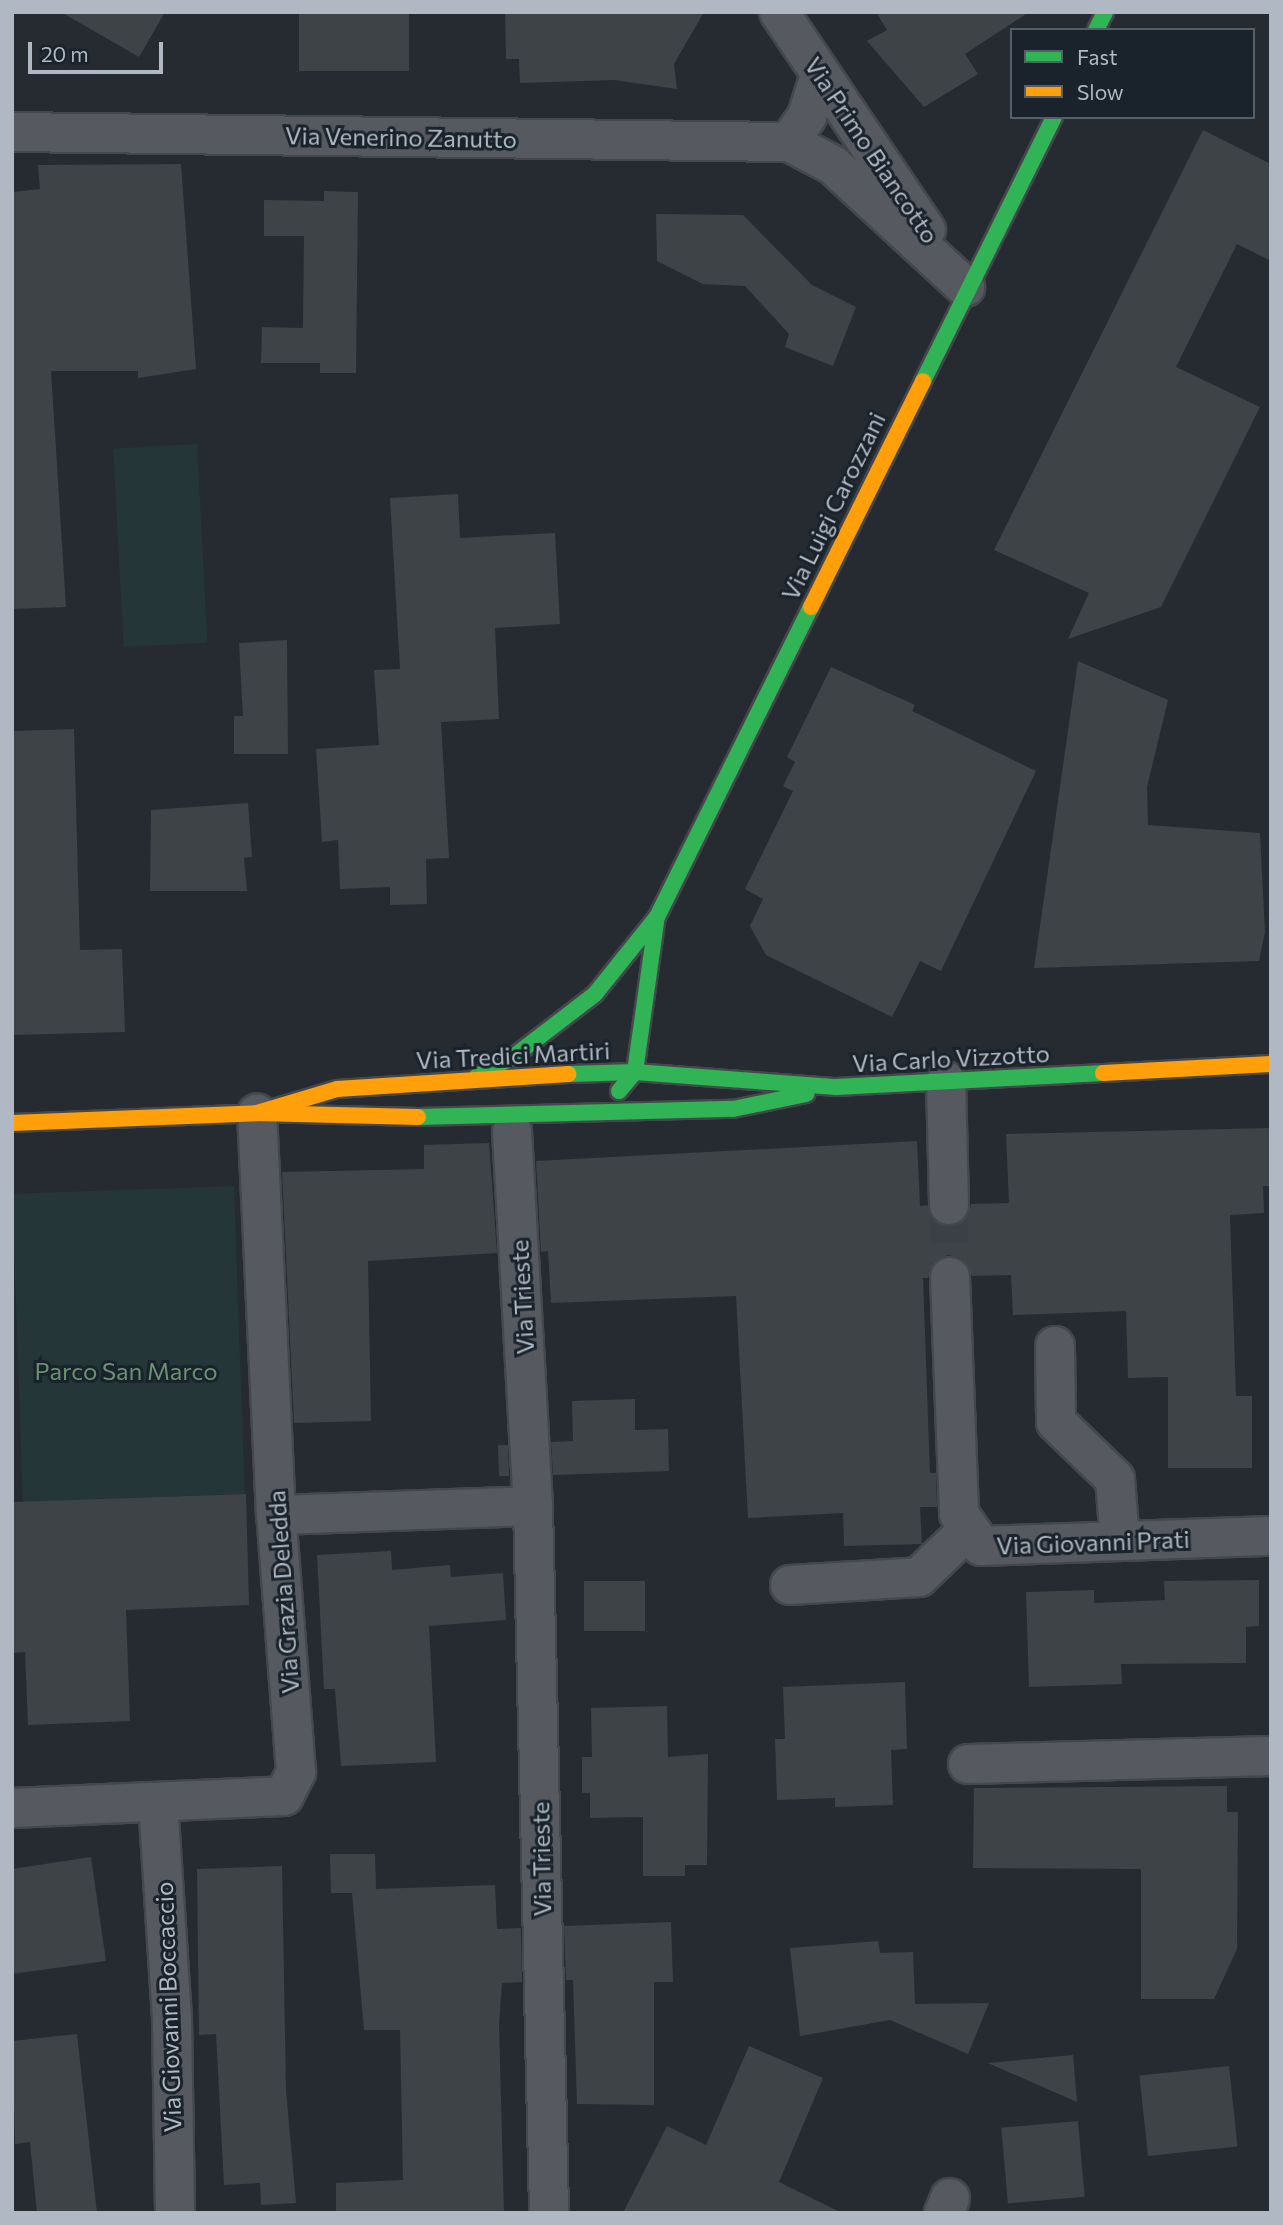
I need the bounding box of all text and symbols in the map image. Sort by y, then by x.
scale bar [32,28,166,72]
legend [1010,28,1255,119]
text: 20 m [41,41,89,66]
text: Fast [1077,44,1118,69]
street label: Via Primo Biancotto [799,51,945,249]
text: Slow [1077,79,1124,104]
street label: Via Venerino Zanutto [285,121,517,153]
street label: Via Luigi Carozzani [775,407,891,605]
street label: Via Tredici Martiri [415,1036,611,1074]
street label: Via Carlo Vizzotto [851,1038,1051,1078]
street label: Via Trieste [505,1239,539,1355]
park label: Parco San Marco [34,1357,218,1385]
street label: Via Grazia Deledda [262,1489,304,1695]
street label: Via Giovanni Prati [996,1524,1190,1560]
street label: Via Trieste [526,1801,556,1917]
street label: Via Giovanni Boccaccio [149,1881,187,2133]

